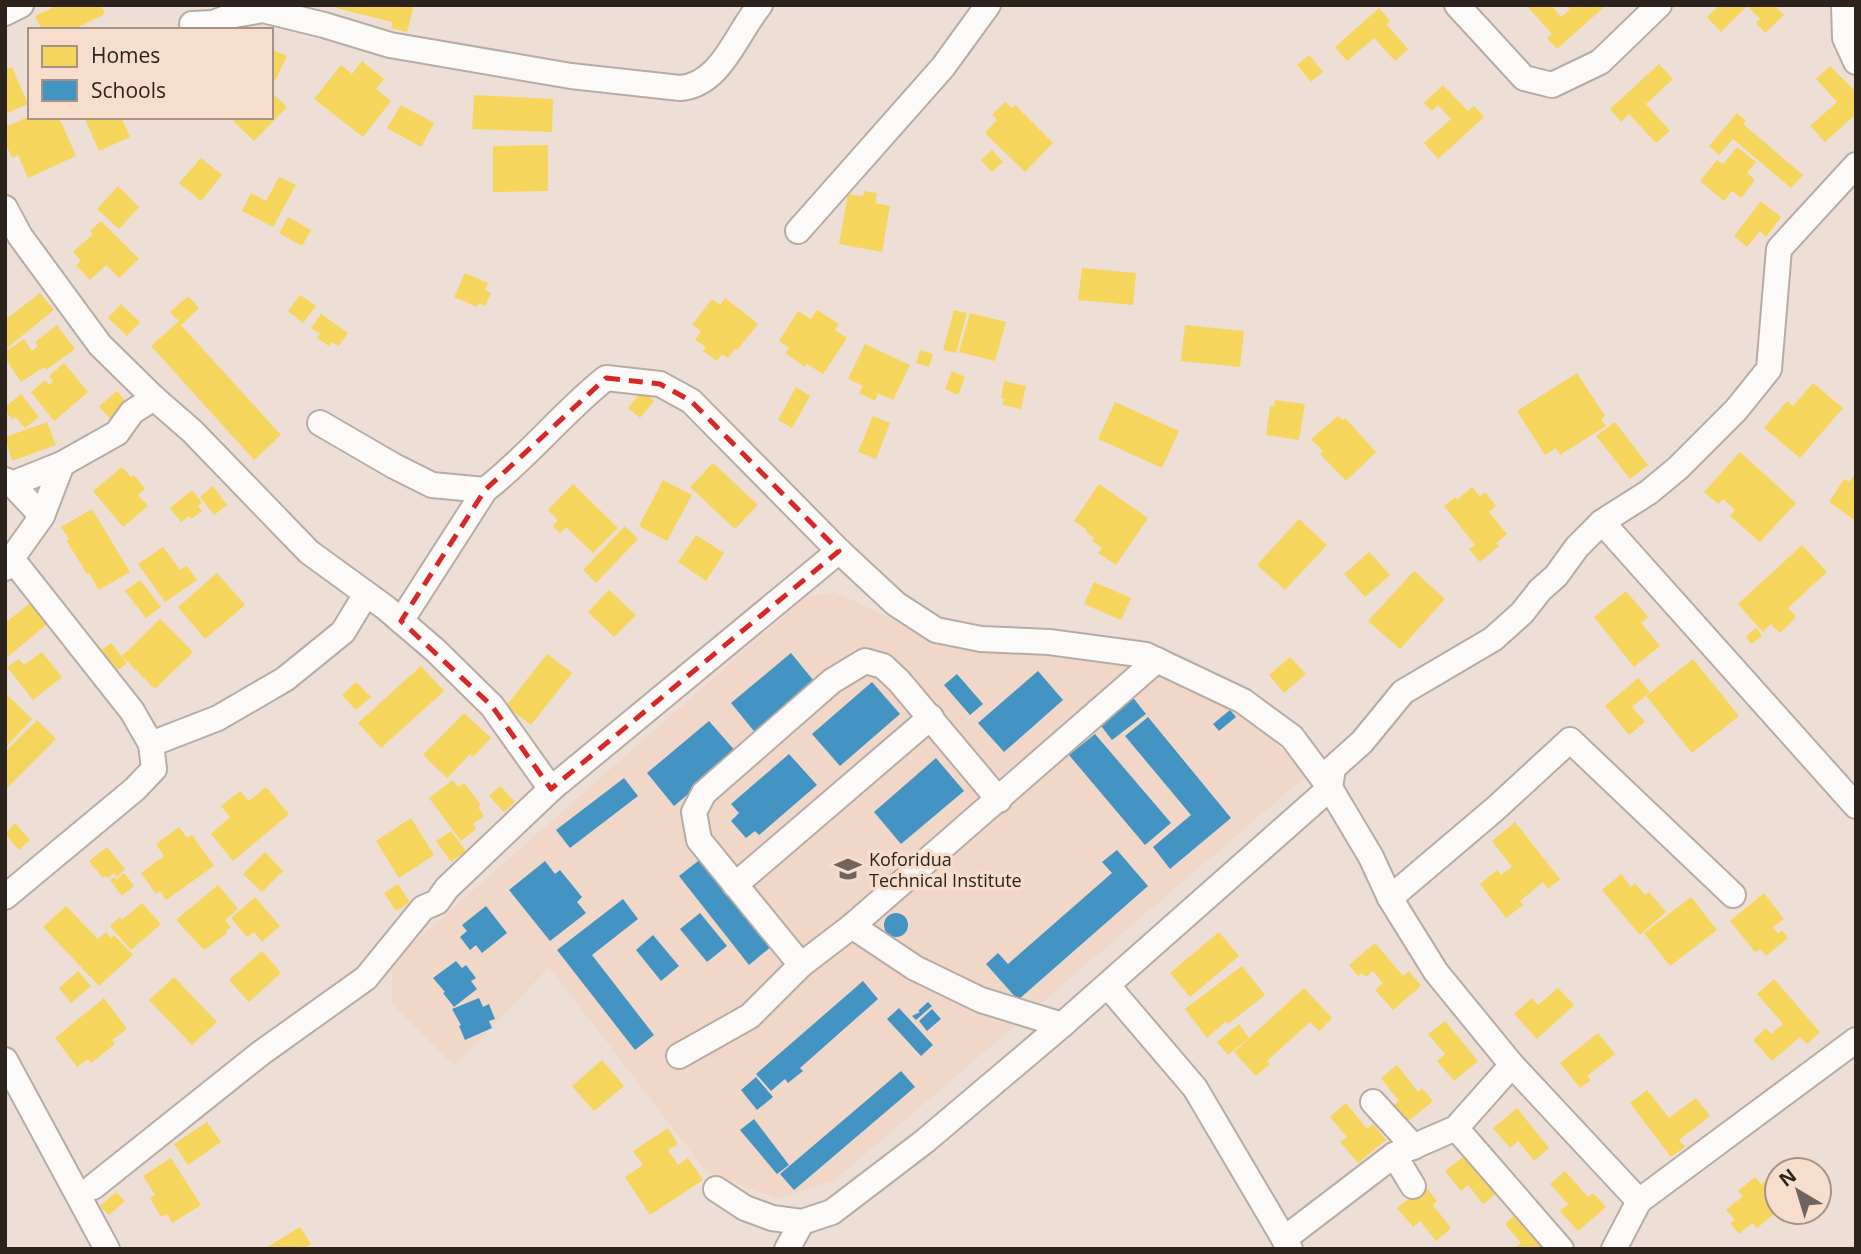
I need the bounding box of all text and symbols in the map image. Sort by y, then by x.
legend [28,28,273,119]
text: Homes [91,41,160,69]
text: Schools [91,76,166,104]
place label: Koforidua Technical Institute [869,847,1022,892]
school or university icon: Koforidua Technical Institute [833,854,863,884]
north arrow [1763,1156,1833,1226]
text: N [1773,1163,1802,1193]

